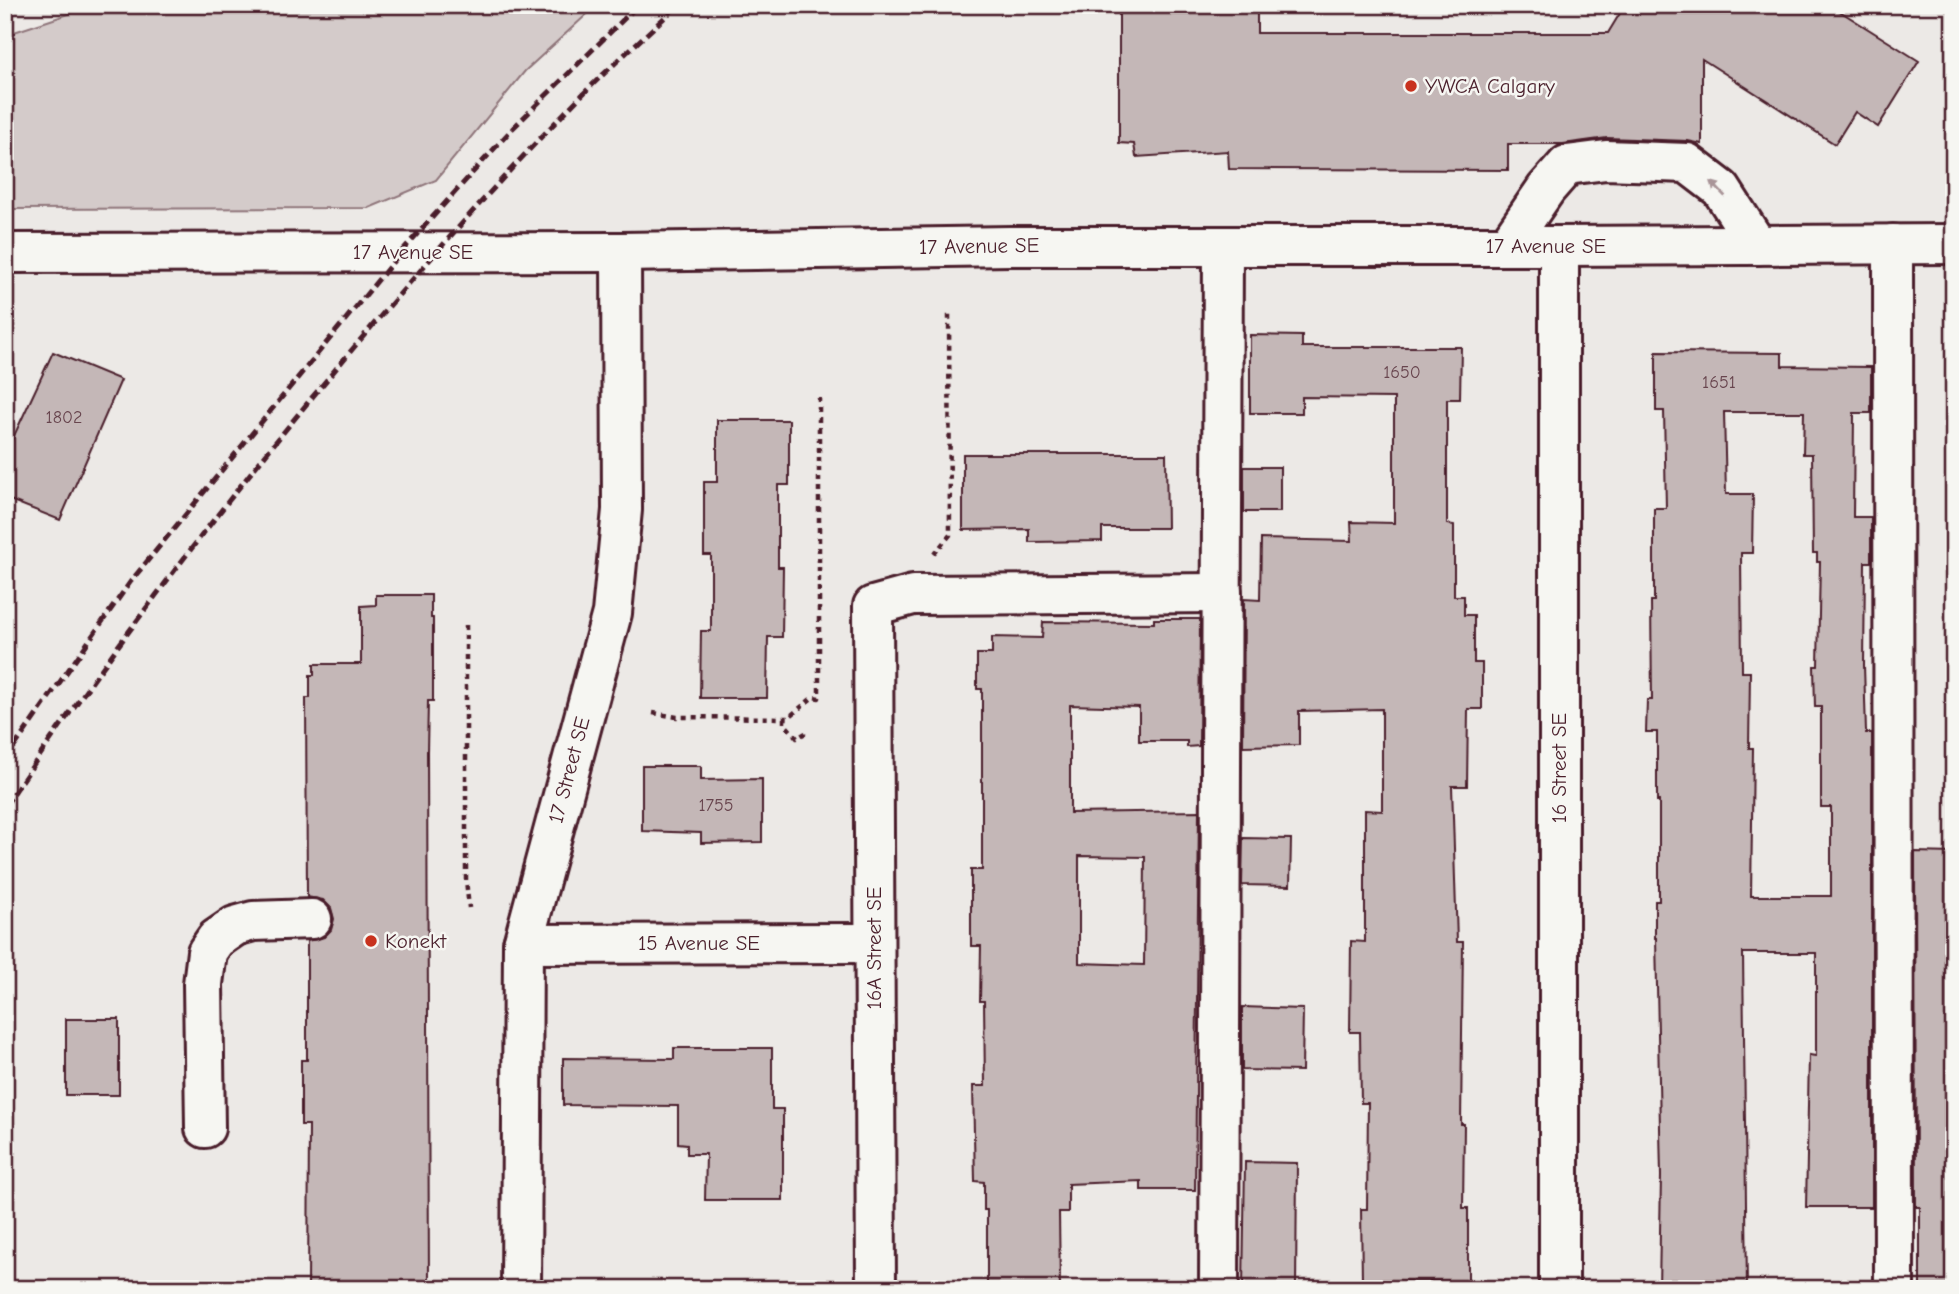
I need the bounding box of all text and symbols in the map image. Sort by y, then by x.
place label: YWCA Calgary [1425,74,1556,98]
marker: YWCA Calgary [1403,78,1419,94]
one-way arrow [1710,181,1726,198]
street label: 17 Avenue SE [919,233,1039,259]
street label: 17 Avenue SE [1486,234,1606,258]
street label: 17 Avenue SE [353,240,473,264]
house number: 1650 [1383,362,1421,383]
house number: 1651 [1702,372,1736,393]
house number: 1802 [46,407,82,428]
street label: 16 Street SE [1547,713,1571,823]
street label: 17 Street SE [543,714,595,826]
house number: 1755 [698,795,734,816]
street label: 16A Street SE [862,887,886,1009]
place label: Konekt [385,929,447,953]
street label: 15 Avenue SE [638,931,760,955]
marker: Konekt [363,933,379,949]

